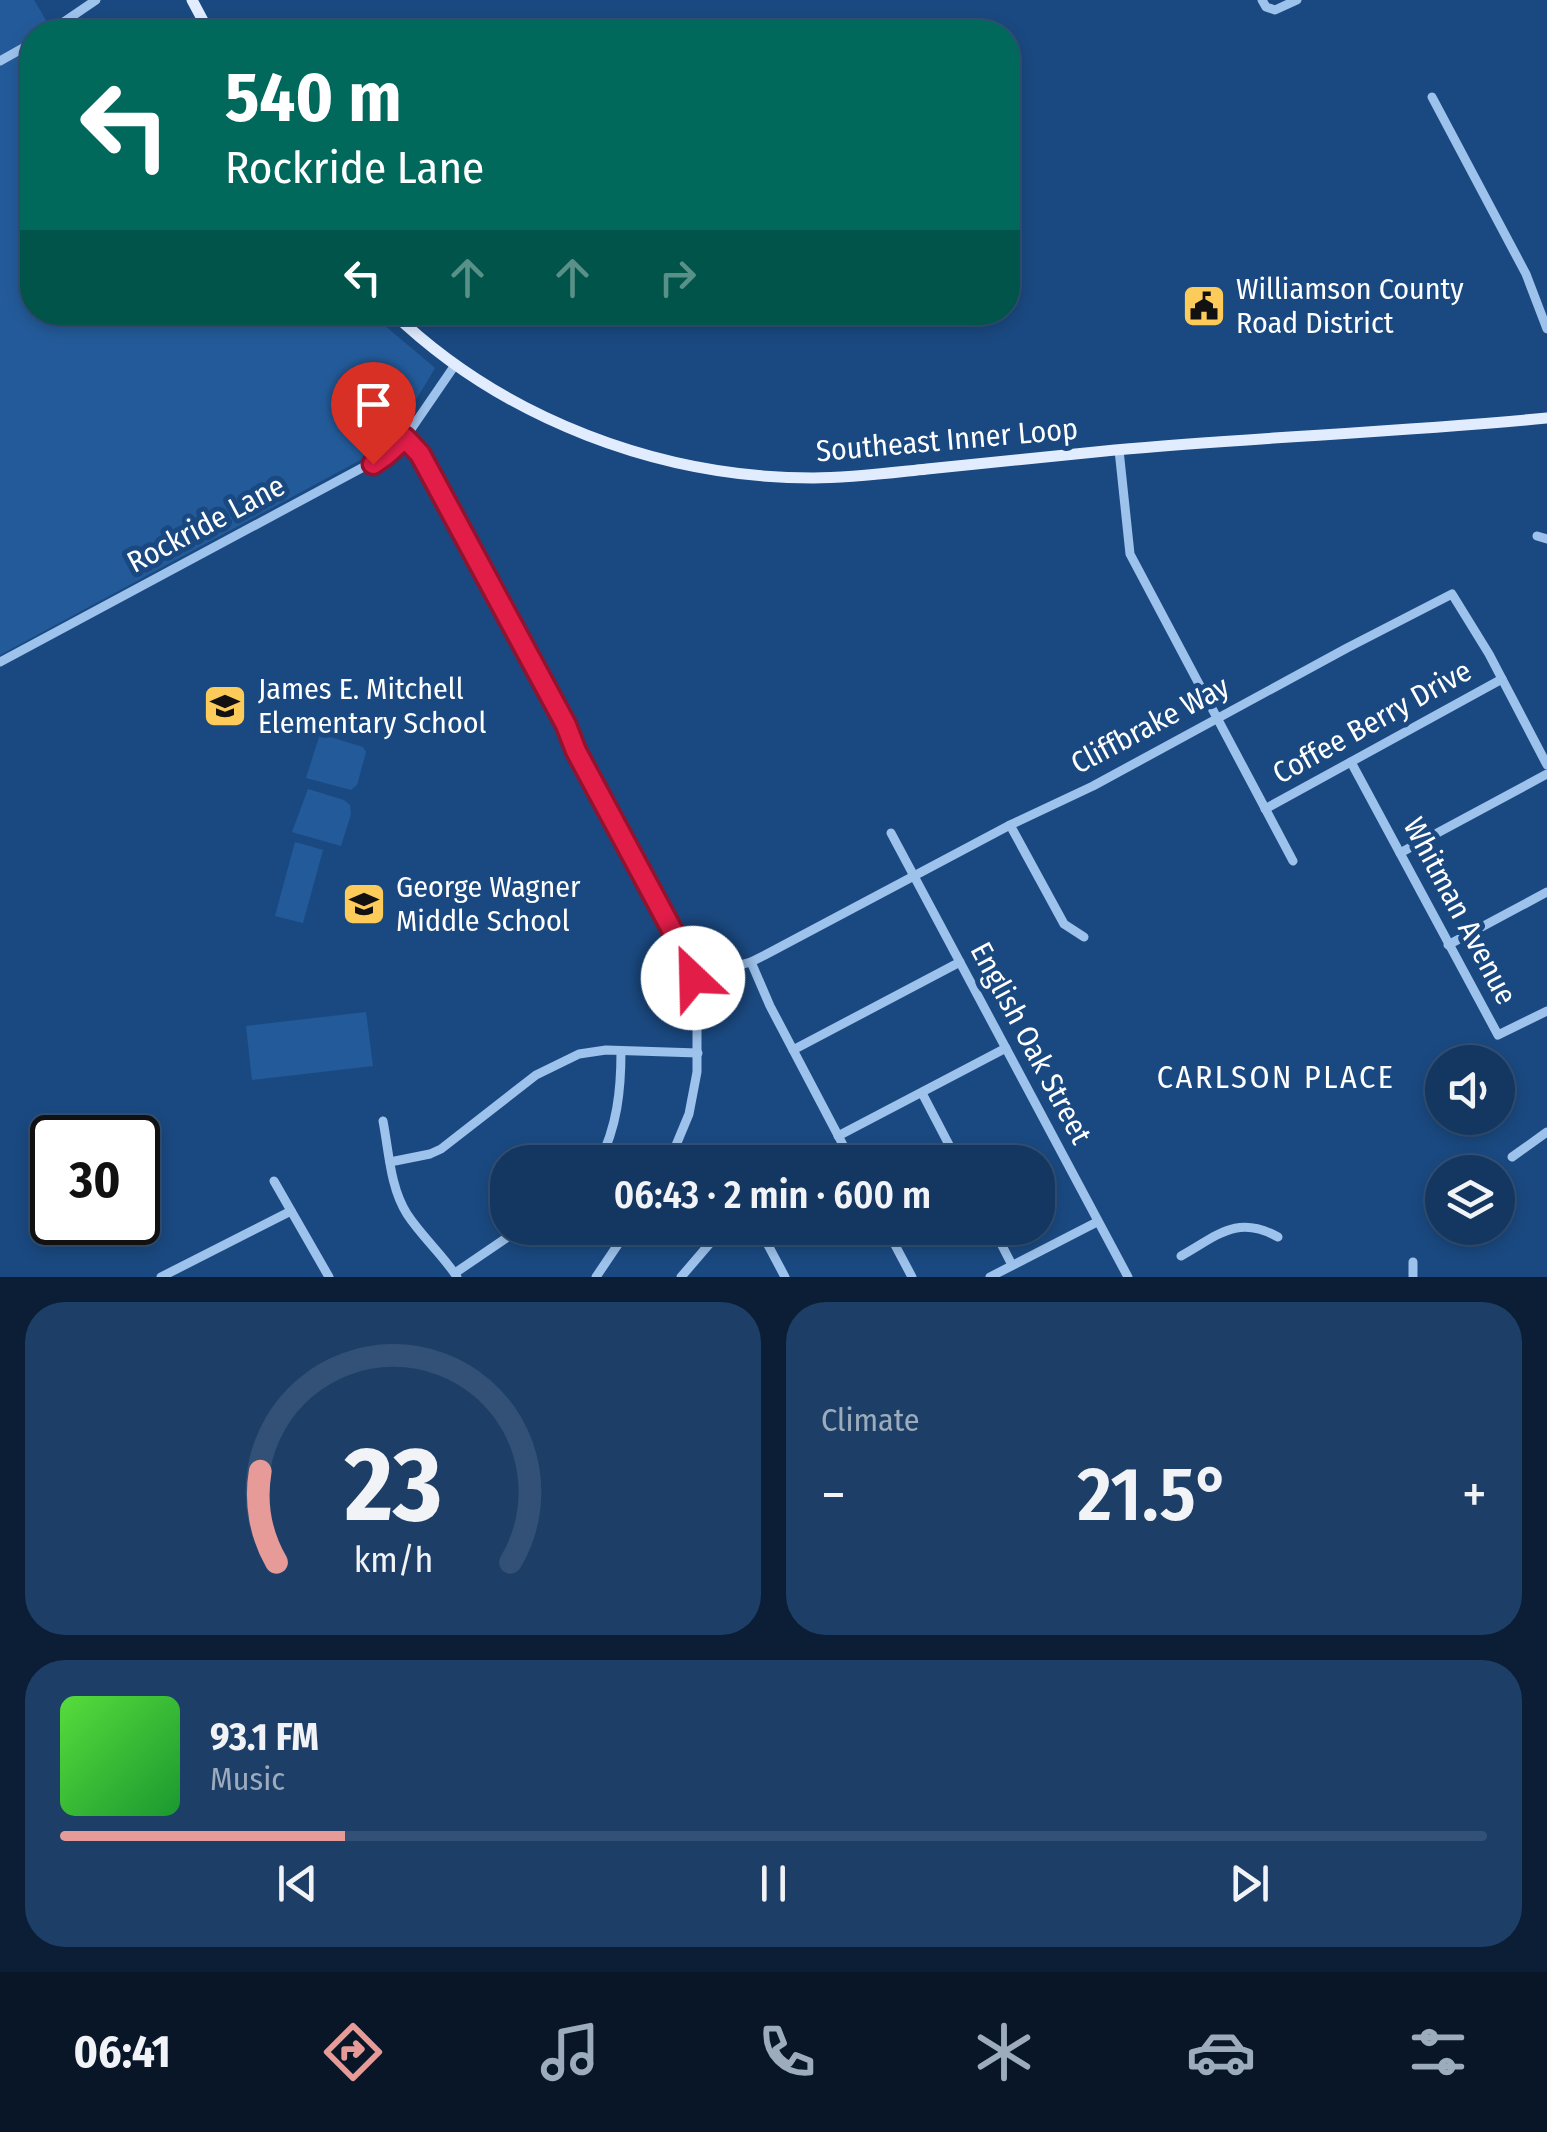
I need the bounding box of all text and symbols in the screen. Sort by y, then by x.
text: 540 m [225,56,402,140]
icon: left [60,60,190,190]
text: Rockride Lane [225,141,484,195]
icon: left [335,250,390,305]
icon: ahead [440,250,495,305]
icon: ahead [545,250,600,305]
icon: right [650,250,705,305]
place label: Williamson County Road District [1236,271,1464,341]
public building icon: Williamson County Road District [1181,283,1227,329]
pin [331,362,416,465]
icon: arrive [346,377,401,432]
street label: Southeast Inner Loop [815,411,1079,469]
street label: Rockride Lane [121,468,291,580]
street label: Coffee Berry Drive [1267,653,1477,791]
street label: Cliffbrake Way [1065,668,1236,782]
place label: James E. Mitchell Elementary School [258,671,486,741]
school or university icon: James E. Mitchell Elementary School [202,683,248,729]
street label: Whitman Avenue [1396,811,1524,1011]
place label: George Wagner Middle School [396,869,581,939]
school or university icon: George Wagner Middle School [341,881,387,927]
position arrow [641,926,745,1030]
street label: English Oak Street [963,936,1099,1150]
map controls [1425,1045,1515,1245]
button: sound [1425,1045,1515,1135]
district label: CARLSON PLACE [1157,1058,1395,1096]
speed limit sign: 30 [30,1115,160,1245]
button: layers [1425,1155,1515,1245]
text: 06:43 · 2 min · 600 m [614,1172,931,1218]
text: Climate [821,1401,920,1439]
text: 23 [343,1423,442,1548]
text: 21.5° [1078,1450,1230,1540]
text: − [821,1462,846,1528]
text: + [1462,1462,1487,1528]
text: km/h [353,1539,433,1581]
text: 93.1 FM [210,1714,319,1760]
text: Music [210,1760,285,1798]
icon: previous [270,1856,325,1911]
icon: pause [746,1856,801,1911]
icon: next [1222,1856,1277,1911]
icon: directions [318,2017,388,2087]
icon: music [535,2017,605,2087]
icon: phone [752,2017,822,2087]
icon: climate [969,2017,1039,2087]
icon: car [1186,2017,1256,2087]
icon: filters [1403,2017,1473,2087]
text: 06:41 [74,2025,171,2079]

